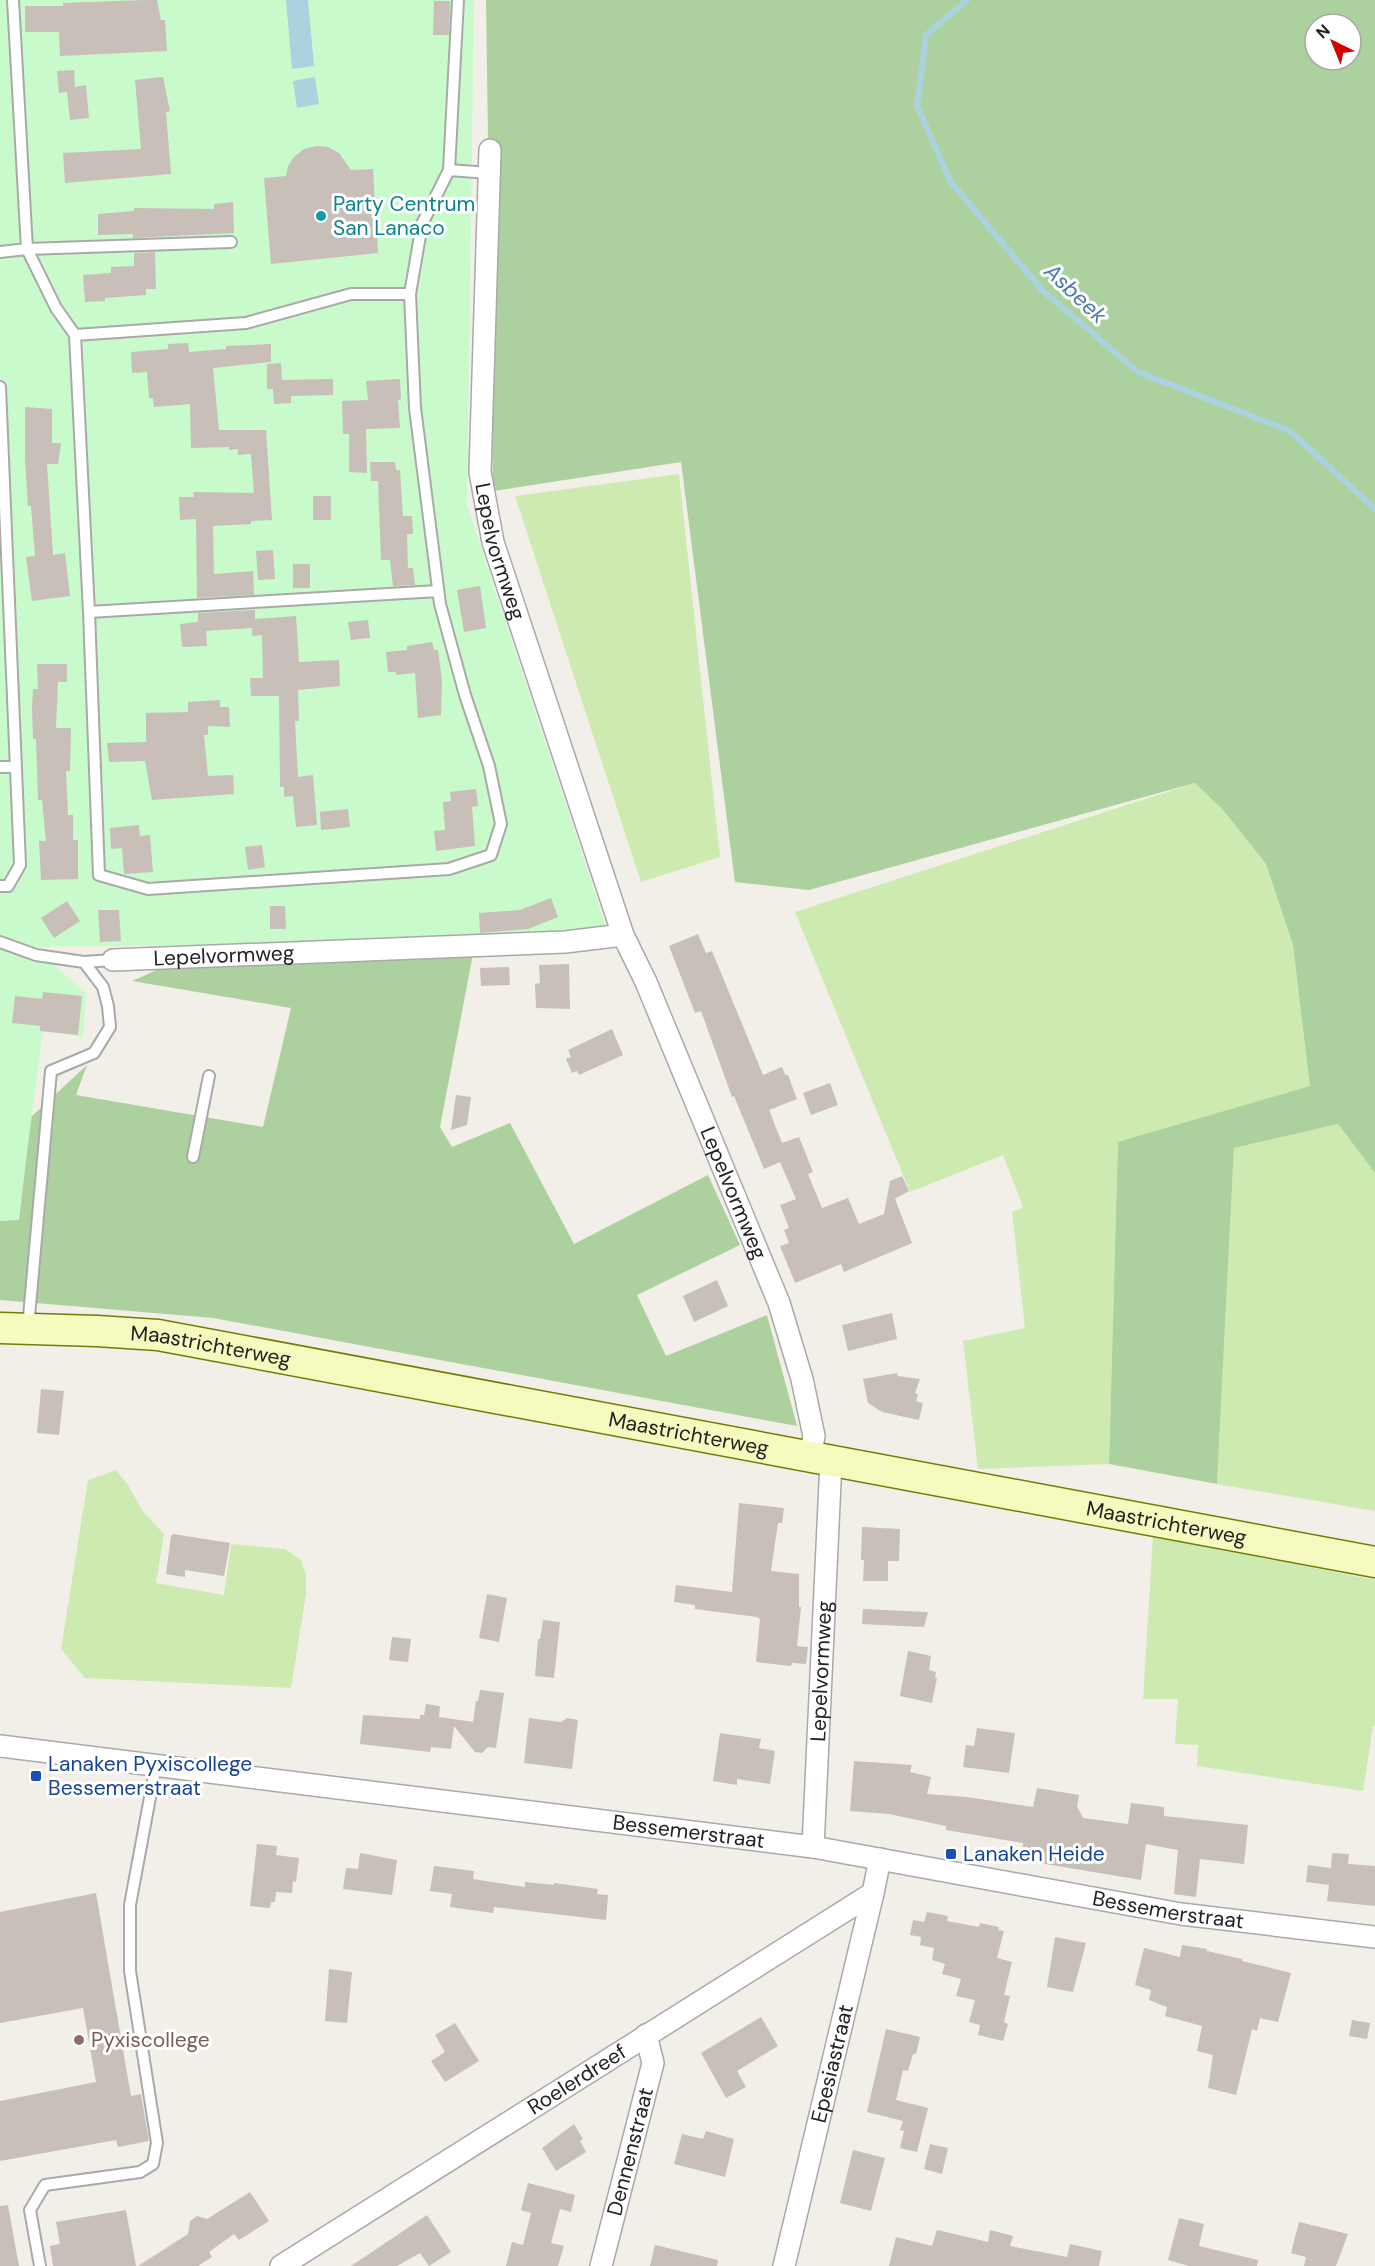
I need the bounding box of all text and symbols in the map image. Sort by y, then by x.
north arrow [1303,12,1363,72]
text: N [1312,20,1335,43]
place label: Party Centrum San Lanaco [333,190,475,242]
marker: Party Centrum San Lanaco [314,209,328,223]
water label: Asbeek [1037,256,1114,330]
street label: Lepelvormweg [468,481,532,624]
street label: Lepelvormweg [153,939,295,972]
street label: Lepelvormweg [693,1122,773,1264]
street label: Maastrichterweg [130,1319,294,1374]
street label: Maastrichterweg [606,1405,771,1463]
street label: Maastrichterweg [1084,1494,1249,1552]
street label: Lepelvormweg [804,1600,838,1742]
place label: Lanaken Pyxiscollege Bessemerstraat [48,1750,252,1802]
marker: Lanaken Pyxiscollege Bessemerstraat [29,1769,43,1783]
street label: Bessemerstraat [611,1808,766,1855]
place label: Lanaken Heide [963,1840,1105,1868]
marker: Lanaken Heide [944,1847,958,1861]
street label: Bessemerstraat [1090,1884,1245,1935]
street label: Epesiastraat [805,2002,860,2126]
place label: Pyxiscollege [91,2026,210,2054]
marker: Pyxiscollege [72,2033,86,2047]
street label: Roelerdreef [522,2038,632,2121]
street label: Dennenstraat [600,2085,660,2219]

